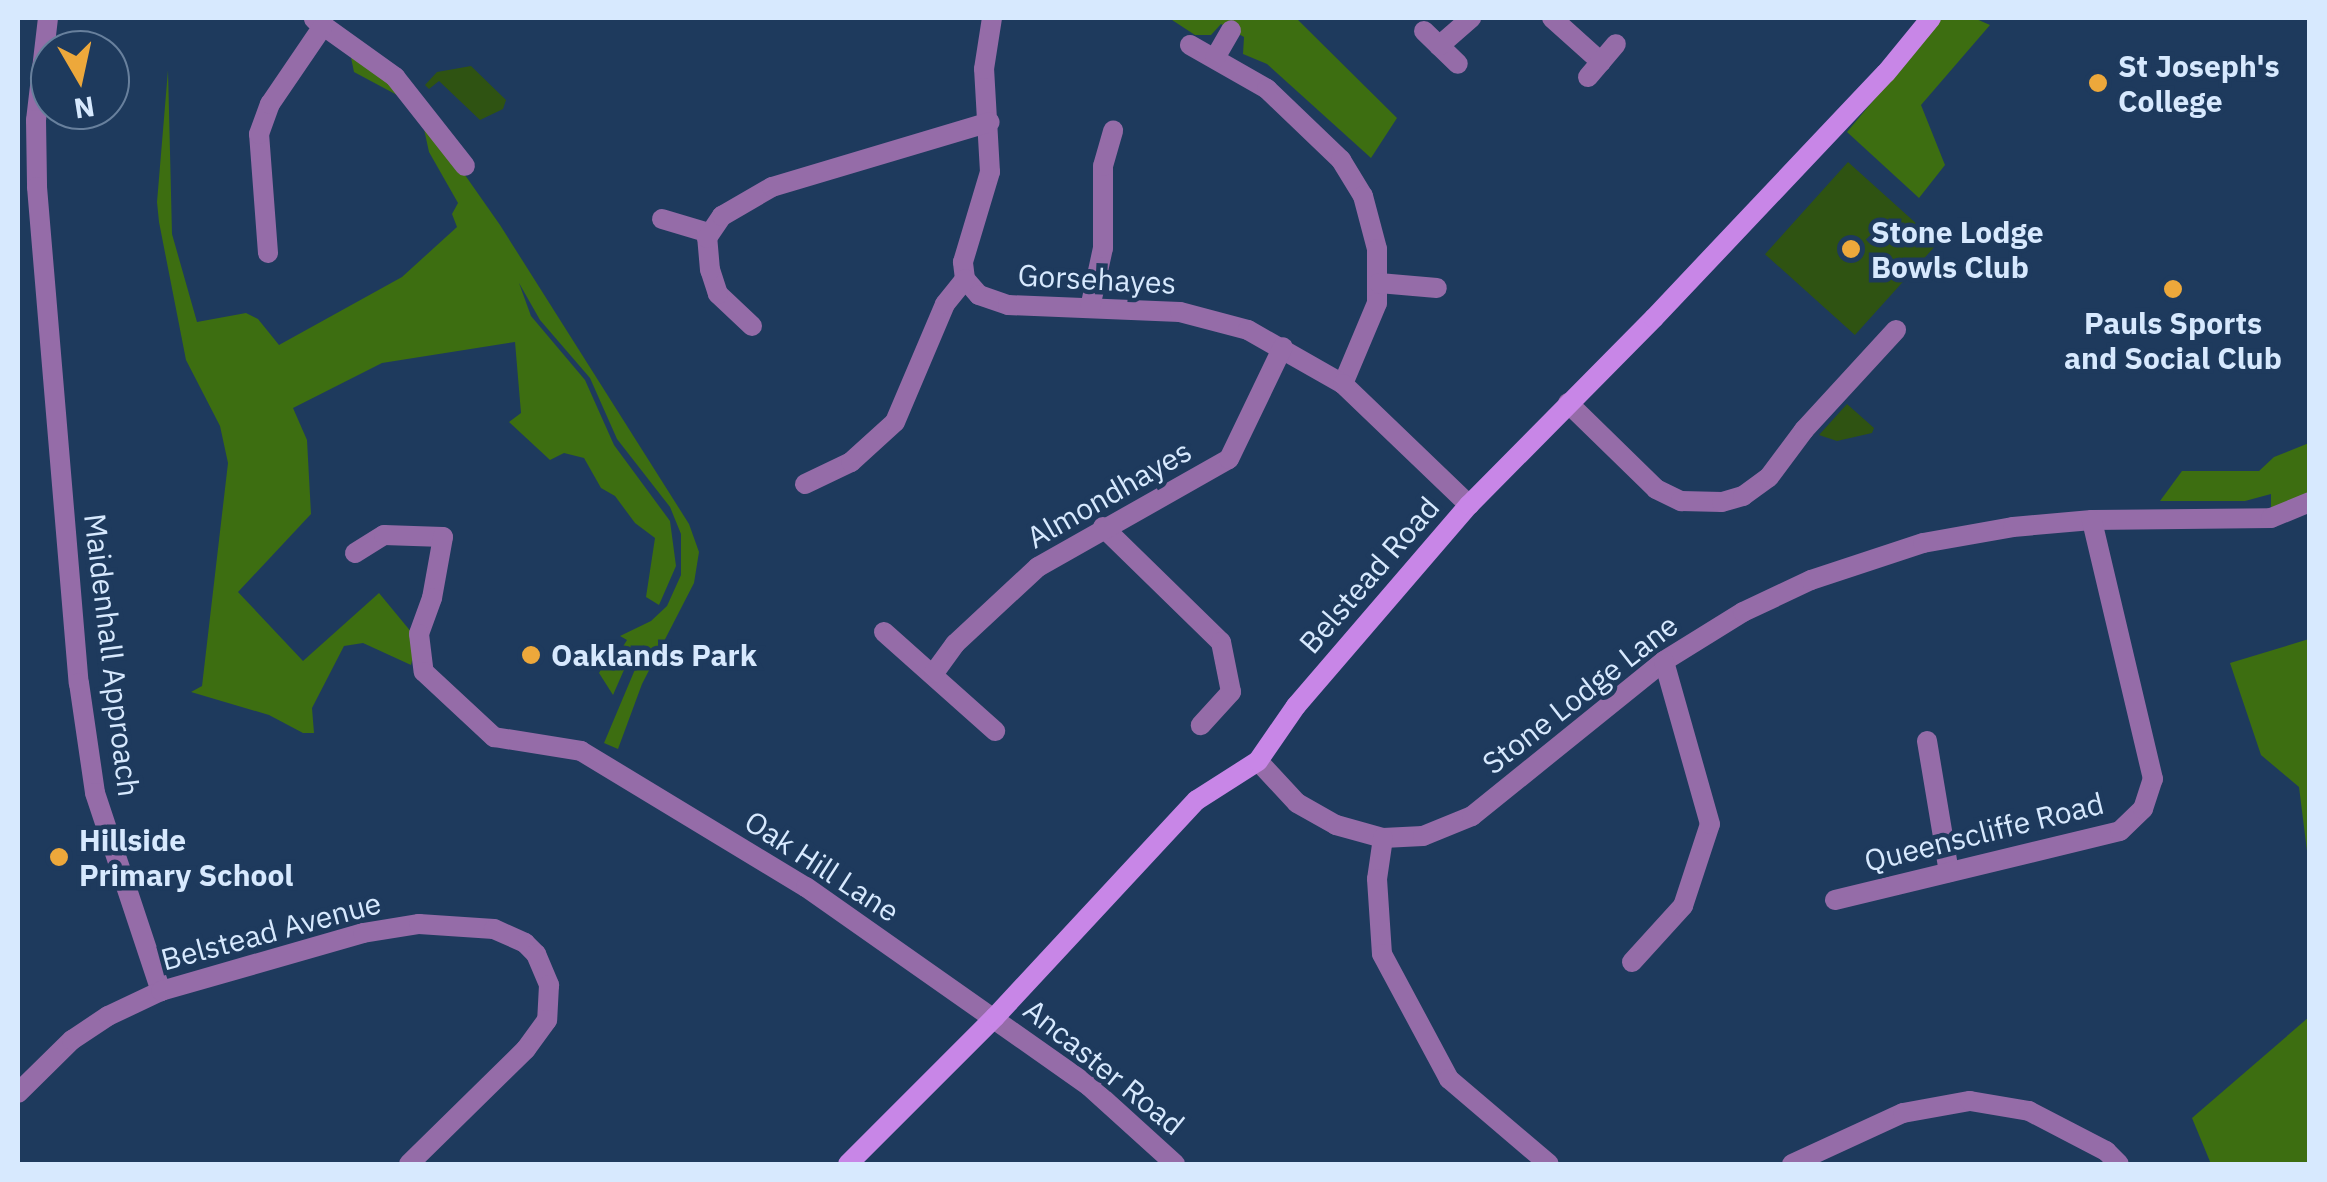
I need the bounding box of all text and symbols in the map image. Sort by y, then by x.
north arrow [30,30,130,130]
place label: St Joseph's College [2118,48,2280,118]
marker: St Joseph's College [2087,72,2109,94]
text: N [72,88,97,128]
place label: Stone Lodge Bowls Club [1871,214,2044,284]
marker: Stone Lodge Bowls Club [1840,238,1862,260]
street label: Gorsehayes [1017,257,1177,301]
marker: Pauls Sports and Social Club [2162,278,2184,300]
place label: Pauls Sports and Social Club [2064,305,2282,376]
street label: Almondhayes [1020,433,1198,555]
street label: Belstead Road [1291,490,1447,660]
street label: Maidenhall Approach [77,511,147,799]
street label: Stone Lodge Lane [1475,607,1685,781]
place label: Oaklands Park [551,637,757,673]
marker: Oaklands Park [520,644,542,666]
street label: Queenscliffe Road [1861,785,2107,879]
street label: Oak Hill Lane [738,803,906,929]
place label: Hillside Primary School [79,822,293,892]
marker: Hillside Primary School [48,846,70,868]
street label: Belstead Avenue [157,884,385,978]
street label: Ancaster Road [1017,991,1191,1143]

